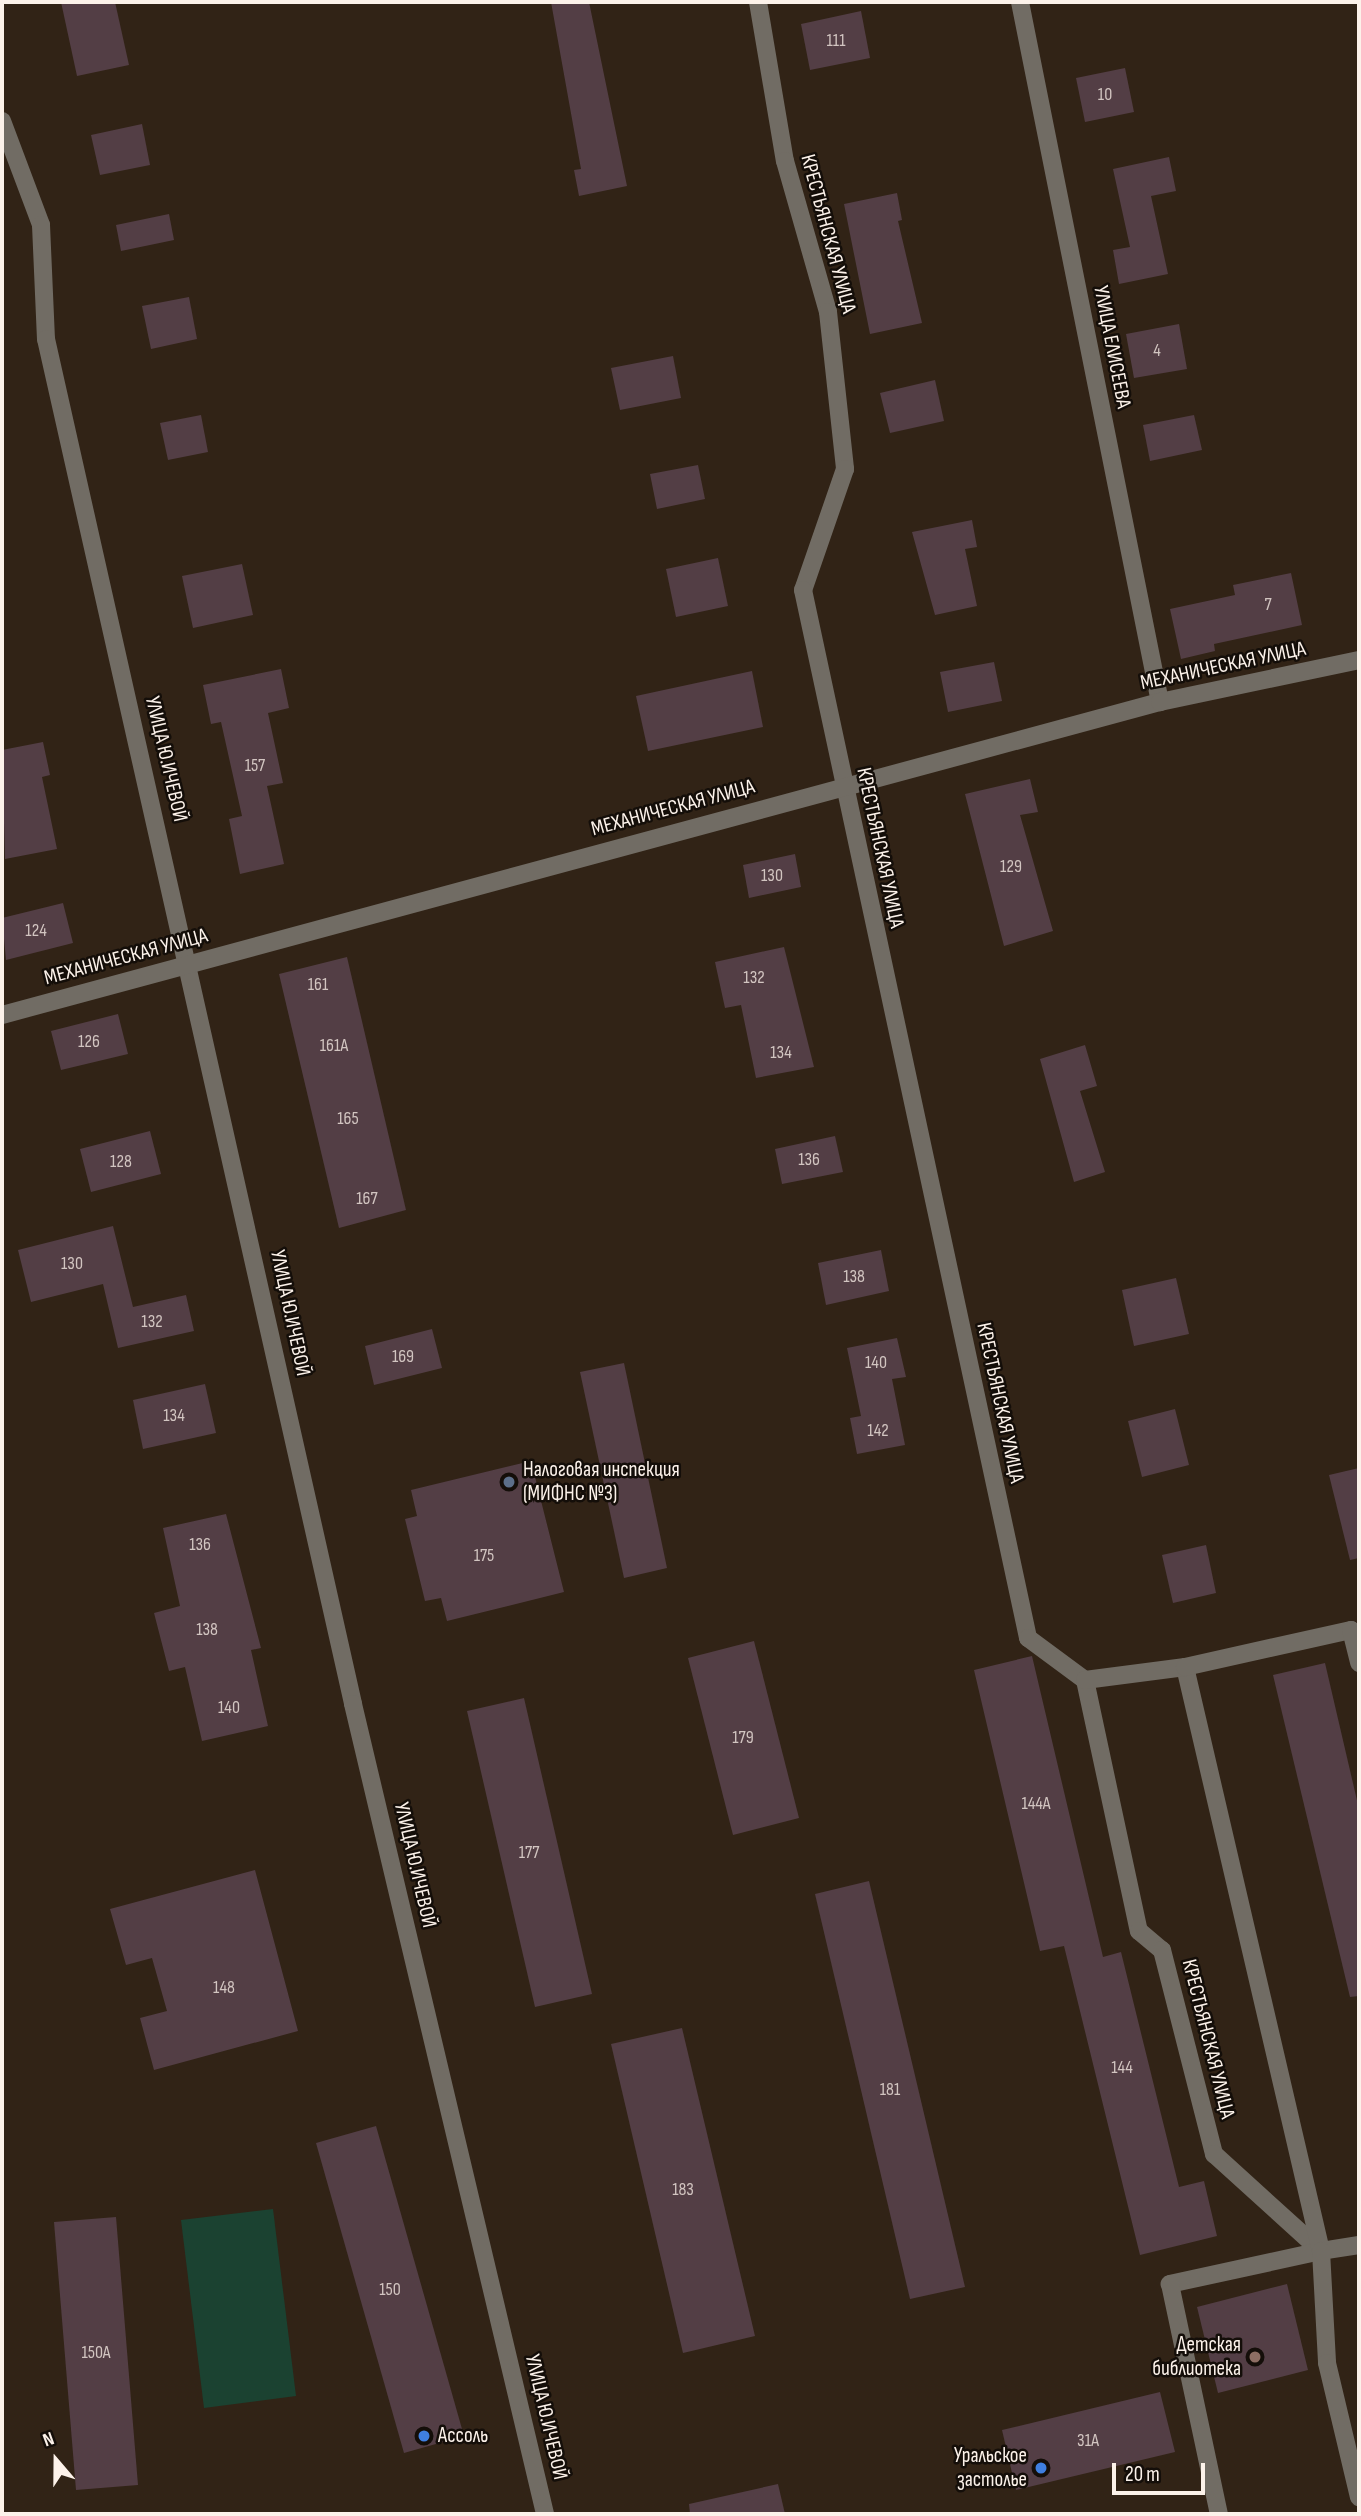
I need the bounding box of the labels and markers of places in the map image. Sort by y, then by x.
place label: Налоговая инспекция (МИФНС №3) [523,1457,680,1507]
marker: Налоговая инспекция (МИФНС №3) [501,1474,517,1490]
place label: Детская библиотека [1152,2332,1241,2382]
marker: Детская библиотека [1247,2349,1263,2365]
place label: Ассоль [438,2423,488,2449]
marker: Ассоль [416,2428,432,2444]
place label: Уральское застолье [954,2443,1027,2493]
marker: Уральское застолье [1033,2460,1049,2476]

